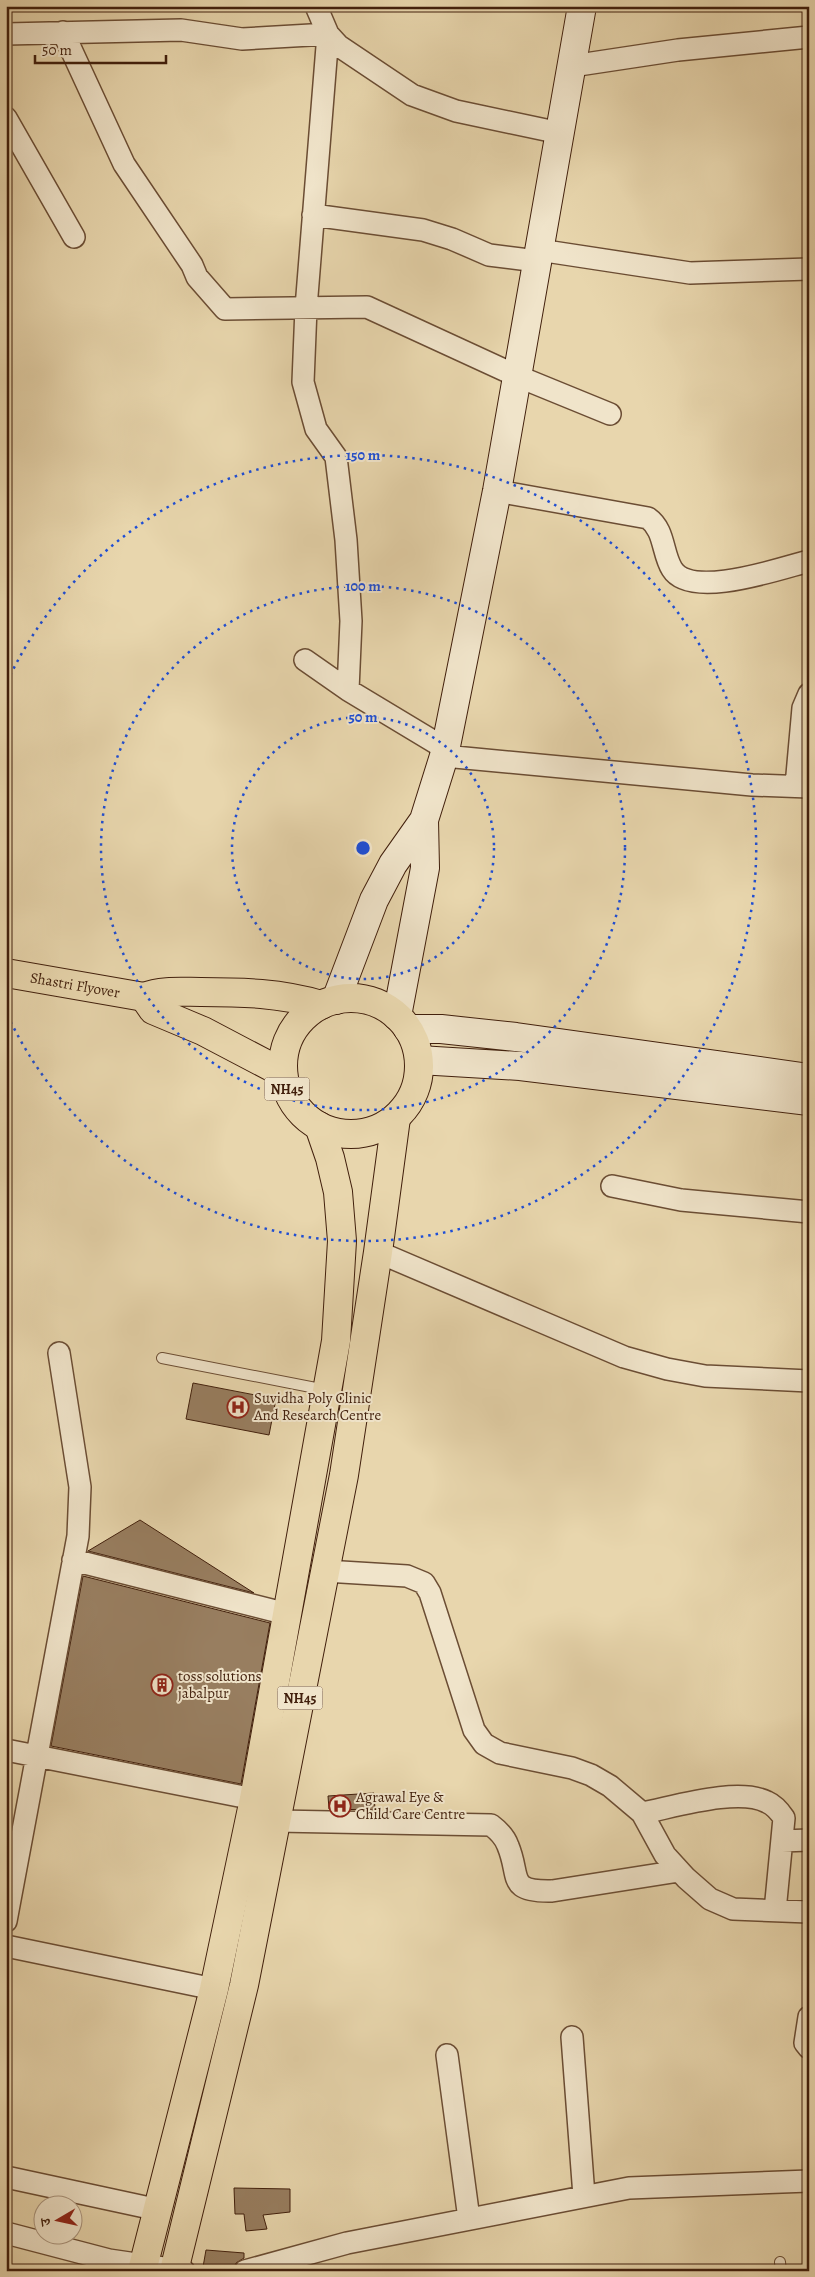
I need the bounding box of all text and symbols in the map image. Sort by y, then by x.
scale bar [35,32,166,64]
text: 50 m [42,40,72,60]
text: 150 m [346,445,381,465]
text: 100 m [345,576,381,596]
text: 50 m [348,707,378,727]
centre of rings [354,839,372,857]
street label: Shastri Flyover [29,967,122,1003]
road number: NH45 [264,1078,310,1100]
place label: Suvidha Poly Clinic And Research Centre [253,1388,381,1425]
hospital icon: Suvidha Poly Clinic And Research Centre [226,1395,250,1419]
place label: toss solutions jabalpur [178,1666,262,1703]
building icon: toss solutions jabalpur [150,1673,174,1697]
road number: NH45 [278,1686,322,1710]
place label: Agrawal Eye & Child Care Centre [355,1787,466,1824]
hospital icon: Agrawal Eye & Child Care Centre [328,1794,352,1818]
north arrow [32,2194,82,2244]
text: उ [36,2216,56,2228]

